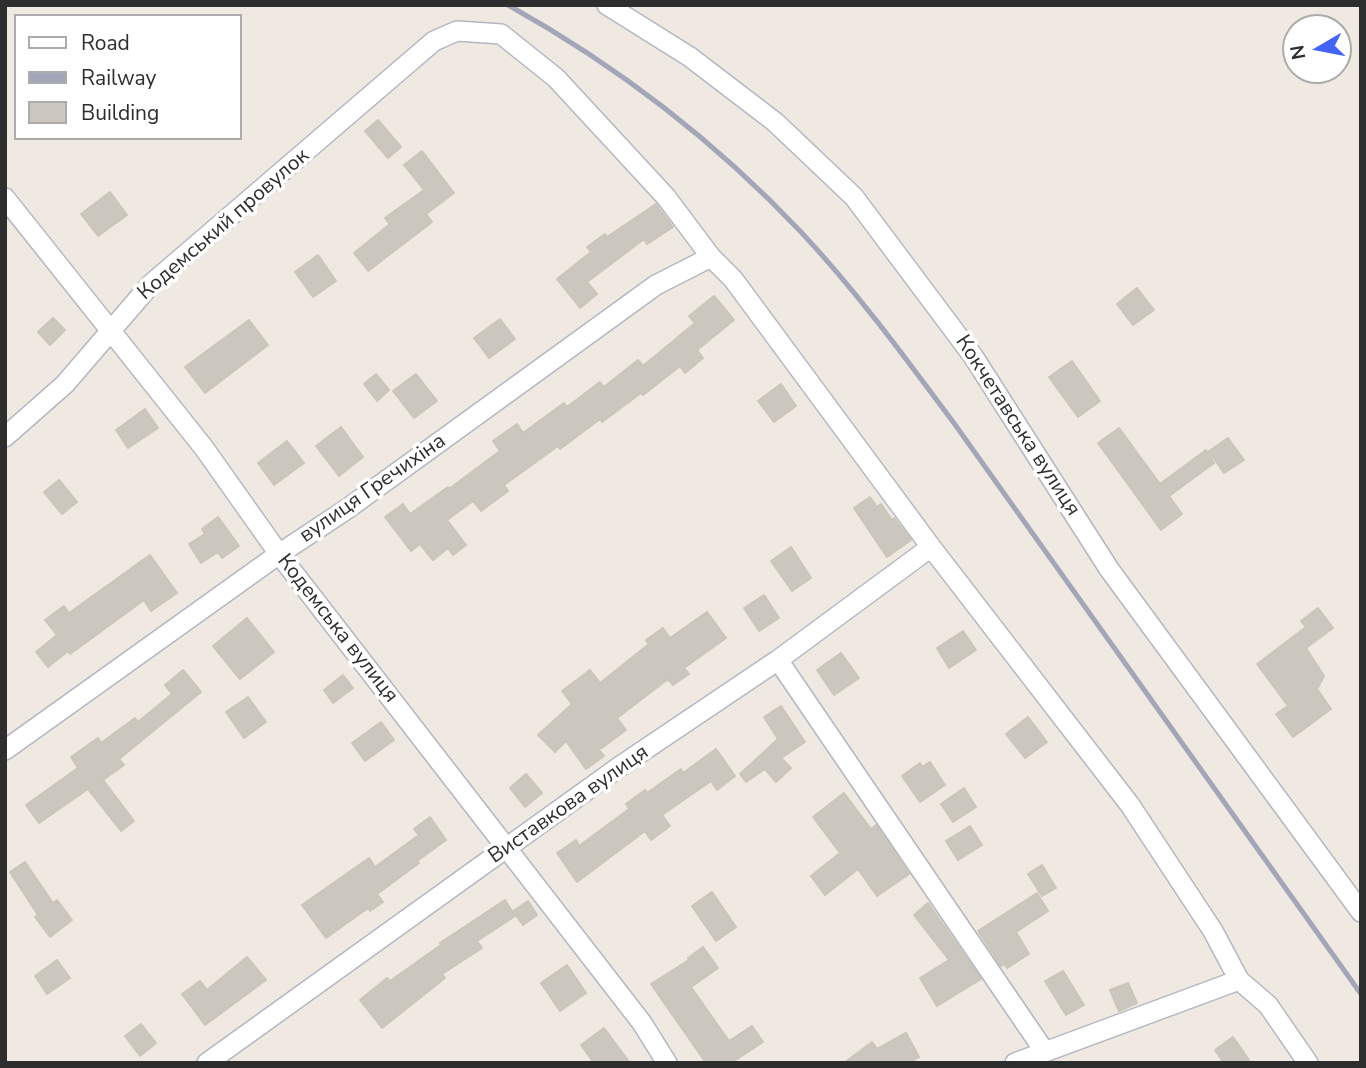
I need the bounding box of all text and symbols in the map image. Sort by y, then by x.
legend [14,14,242,140]
north arrow [1282,14,1352,84]
text: Road [81,29,130,57]
text: N [1284,43,1312,62]
text: Railway [81,64,156,92]
text: Building [81,99,159,127]
street label: Кодемський провулок [133,144,315,306]
street label: Кокчетавська вулиця [949,331,1085,521]
street label: вулиця Гречихіна [295,429,451,549]
street label: Кодемська вулиця [271,550,403,708]
street label: Виставкова вулиця [484,740,654,870]

